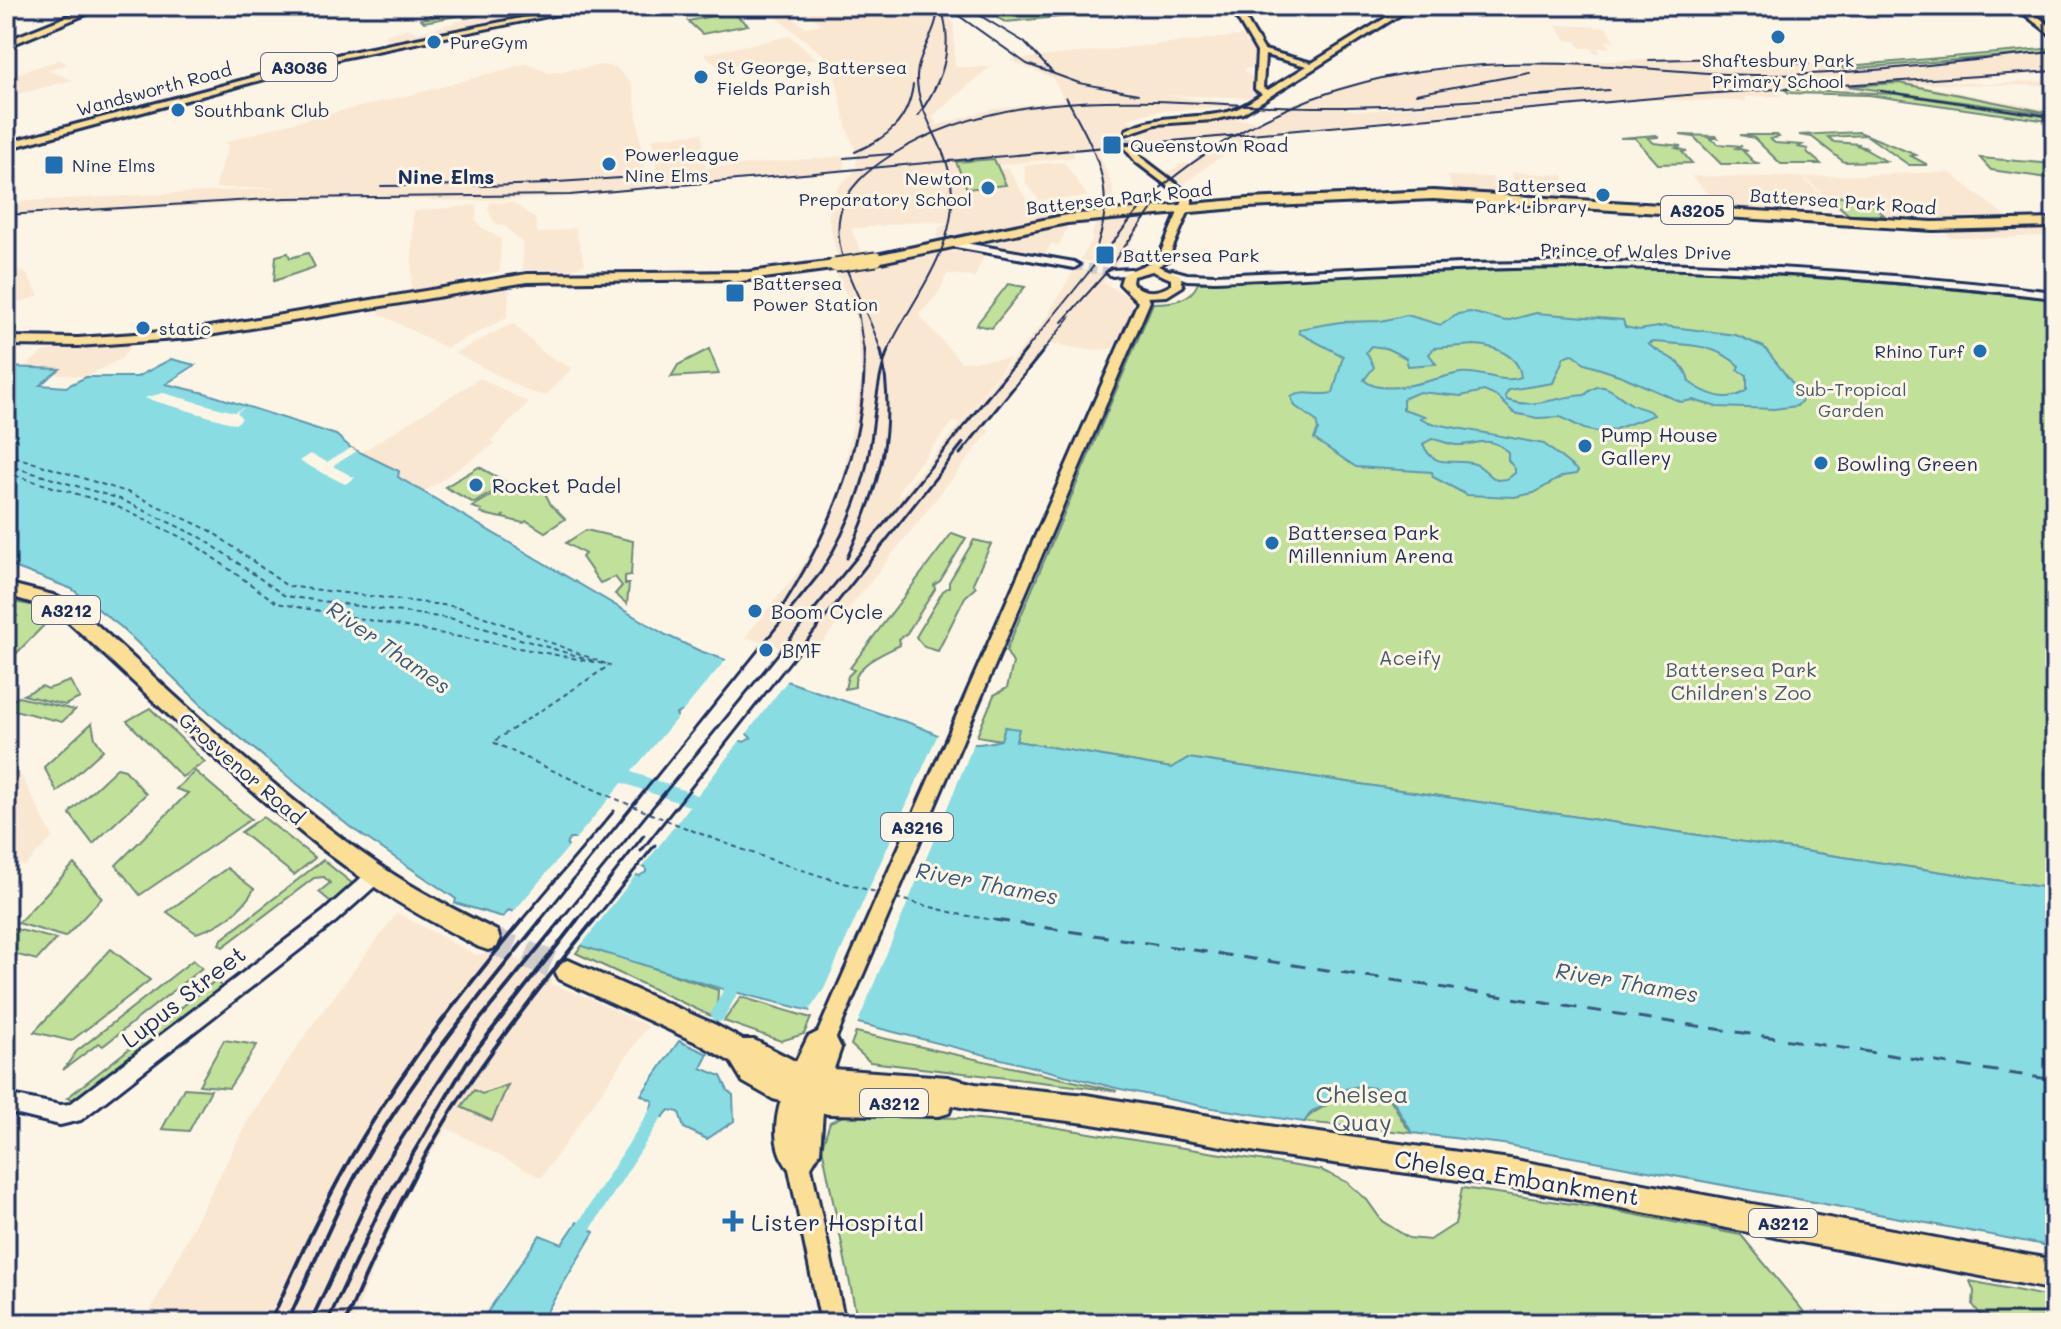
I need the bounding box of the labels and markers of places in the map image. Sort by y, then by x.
marker: Shaftesbury Park Primary School [1769,28,1787,46]
place label: PureGym [450,30,528,54]
marker: PureGym [425,33,443,51]
place label: Shaftesbury Park Primary School [1702,48,1854,93]
place label: St George, Battersea Fields Parish [717,55,907,100]
marker: St George, Battersea Fields Parish [692,68,710,86]
place label: Southbank Club [194,98,329,122]
marker: Southbank Club [169,101,187,119]
place label: Queenstown Road [1130,133,1288,157]
marker: Queenstown Road [1101,134,1123,156]
place label: Powerleague Nine Elms [625,142,739,187]
place label: Nine Elms [72,153,156,177]
marker: Nine Elms [43,154,65,176]
marker: Powerleague Nine Elms [600,155,618,173]
place label: Newton Preparatory School [799,166,972,211]
place label: Battersea Park Library [1475,173,1587,218]
marker: Newton Preparatory School [979,179,997,197]
marker: Battersea Park Library [1594,186,1612,204]
place label: Battersea Park [1123,243,1259,267]
marker: Battersea Park [1094,244,1116,266]
place label: Battersea Power Station [753,271,878,316]
marker: Battersea Power Station [724,282,746,304]
place label: static [159,316,211,340]
marker: static [134,319,152,337]
place label: Rhino Turf [1874,339,1965,363]
marker: Rhino Turf [1971,342,1989,360]
place label: Pump House Gallery [1601,421,1718,470]
marker: Pump House Gallery [1576,437,1594,455]
place label: Bowling Green [1837,450,1978,476]
marker: Bowling Green [1812,454,1830,472]
place label: Rocket Padel [492,472,621,498]
marker: Rocket Padel [467,476,485,494]
place label: Battersea Park Millennium Arena [1288,519,1454,568]
marker: Battersea Park Millennium Arena [1263,534,1281,552]
place label: Boom Cycle [771,598,883,624]
marker: Boom Cycle [746,602,764,620]
place label: BMF [782,637,822,663]
marker: BMF [757,641,775,659]
place label: Lister Hospital [751,1206,924,1237]
marker: Lister Hospital [722,1210,744,1232]

